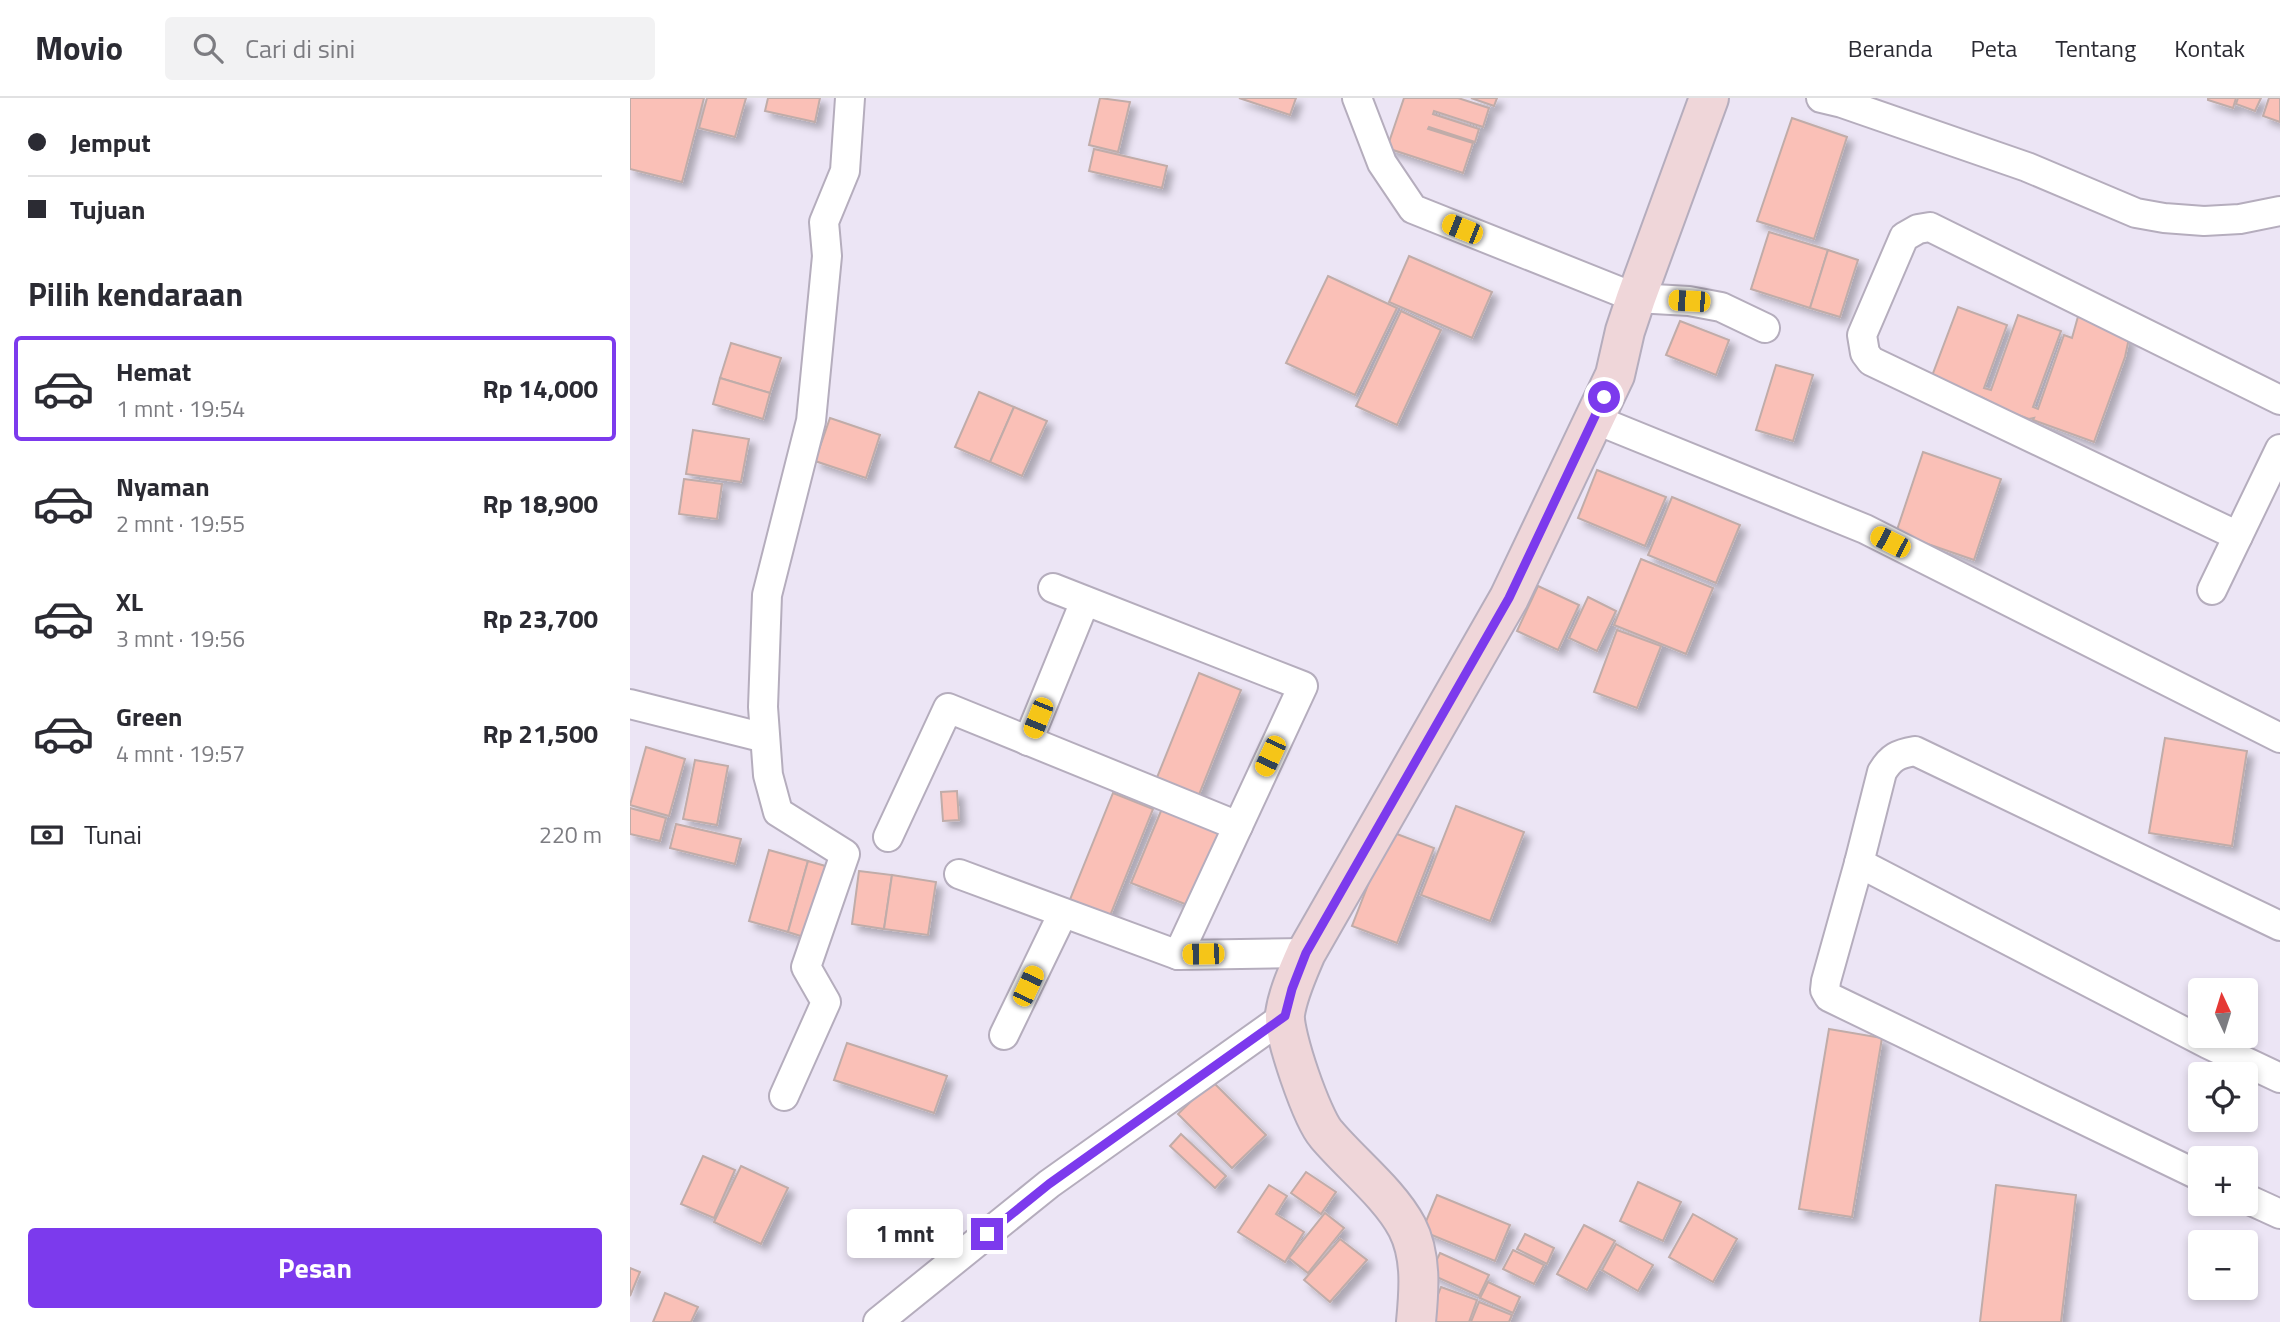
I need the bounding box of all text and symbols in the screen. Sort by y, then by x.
search box [165,17,655,80]
text: Movio [35,23,123,73]
icon: search [189,29,227,67]
text: Cari di sini [245,29,355,68]
text: Beranda [1848,30,1933,66]
text: Peta [1971,30,2017,66]
text: Tentang [2055,30,2136,66]
text: Kontak [2174,30,2245,66]
text: Jemput [70,123,151,162]
text: Tujuan [70,190,145,229]
car [1439,211,1486,247]
text: Pilih kendaraan [28,270,243,318]
car [1668,289,1711,313]
text: Hemat [116,352,191,391]
icon: car [32,357,95,420]
text: Rp 14,000 [482,369,598,408]
route start [1588,381,1620,413]
text: 1 mnt · 19:54 [116,391,245,426]
text: Nyaman [116,467,210,506]
icon: car [32,472,95,535]
text: Rp 18,900 [482,484,598,523]
text: 2 mnt · 19:55 [116,506,245,541]
car [1867,523,1914,561]
text: XL [116,582,143,621]
icon: car [32,587,95,650]
text: Rp 23,700 [482,599,598,638]
text: 3 mnt · 19:56 [116,621,245,656]
car [1021,695,1056,741]
text: Green [116,697,182,736]
icon: car [32,702,95,765]
text: Rp 21,500 [482,714,598,753]
car [1252,733,1289,779]
text: 4 mnt · 19:57 [116,736,245,771]
text: Tunai [84,815,142,854]
icon: cash [28,816,66,854]
text: 220 m [539,817,602,852]
car [1182,943,1225,965]
car [1010,963,1047,1009]
north arrow [2188,978,2258,1048]
map controls [2188,978,2258,1300]
button: locate [2188,1062,2258,1132]
button: + [2188,1146,2258,1216]
callout: 1 mnt [847,1210,962,1258]
text: 1 mnt [876,1216,934,1251]
route end [971,1218,1003,1250]
button: Pesan [28,1228,602,1308]
button: − [2188,1230,2258,1300]

